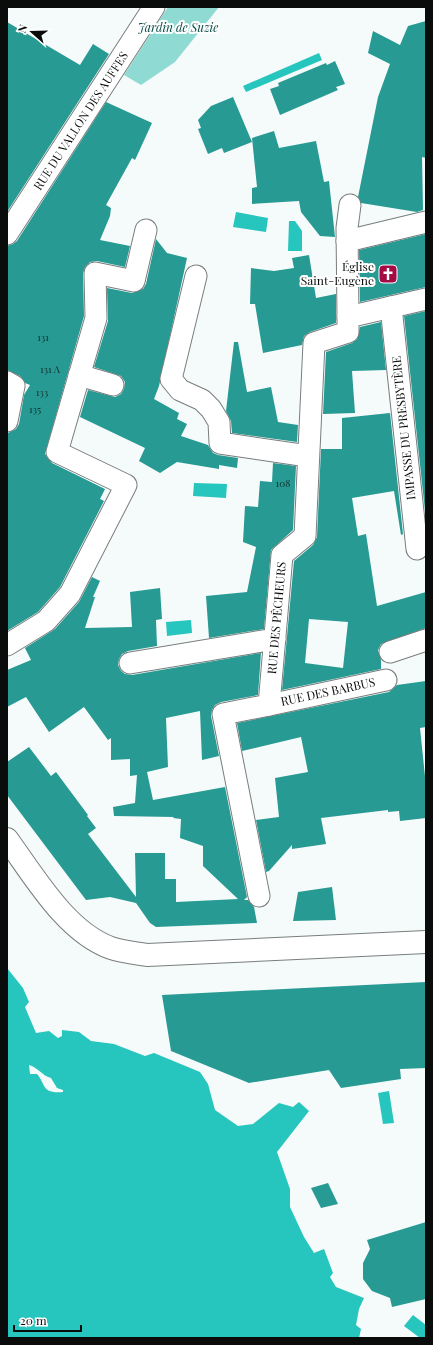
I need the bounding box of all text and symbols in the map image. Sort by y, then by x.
north arrow [12,12,52,52]
park label: Jardin de Suzie [138,19,218,35]
text: N [14,22,31,35]
street label: RUE DU VALLON DES AUFFES [29,48,131,193]
place label: Église Saint-Eugène [301,258,374,288]
church icon: Église Saint-Eugène [377,263,399,285]
house number: 131 [37,330,49,344]
street label: IMPASSE DU PRESBYTÈRE [388,355,419,501]
house number: 131 A [40,362,61,376]
house number: 133 [36,385,49,399]
house number: 135 [29,402,41,416]
house number: 108 [276,476,290,490]
street label: RUE DES PÊCHEURS [263,561,289,675]
street label: RUE DES BARBUS [279,673,376,709]
scale bar [14,1307,81,1333]
text: 20 m [20,1312,47,1328]

